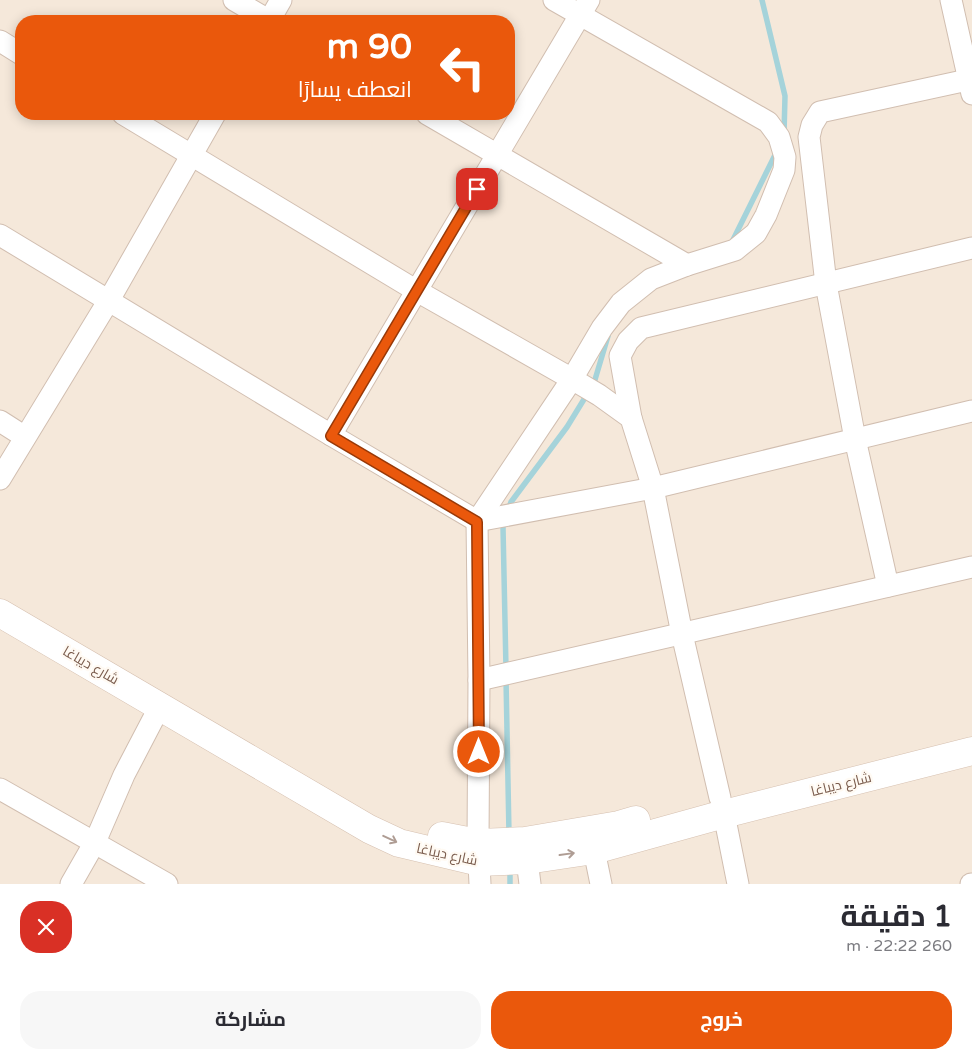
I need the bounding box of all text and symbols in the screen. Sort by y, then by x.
text: 90 m [327,26,412,68]
icon: left [430,35,495,100]
text: انعطف يسارًا [298,77,412,103]
pin [456,168,498,210]
icon: arrive [463,175,491,203]
street label: شارع ديباغا [60,643,122,688]
position arrow [452,725,504,777]
street label: شارع ديباغا [809,769,873,800]
one-way arrow [382,835,397,844]
street label: شارع ديباغا [415,840,479,869]
one-way arrow [558,848,574,858]
text: 1 دقيقة [841,898,952,935]
button: close [20,901,72,953]
text: 260 m · 22:22 [846,936,952,956]
button: مشاركة [20,991,481,1049]
button: خروج [491,991,952,1049]

